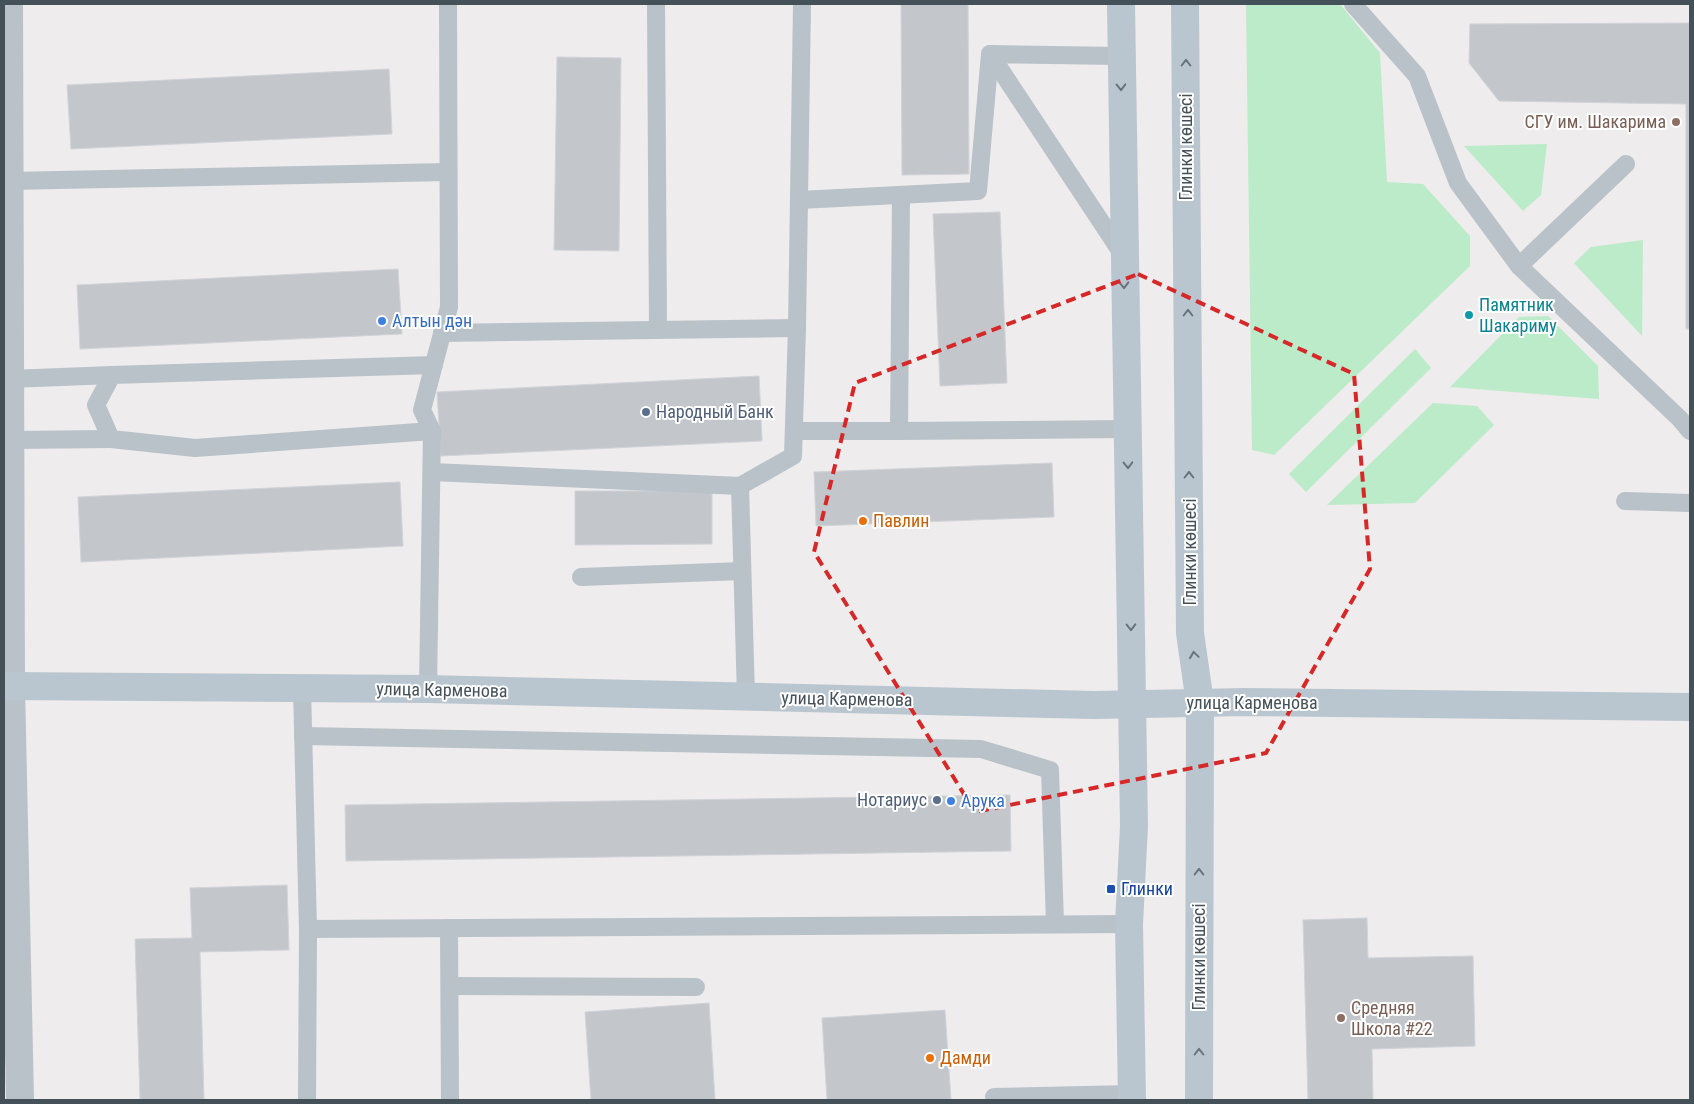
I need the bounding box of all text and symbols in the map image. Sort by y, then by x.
one-way arrow [1181,59,1191,66]
one-way arrow [1116,84,1126,92]
street label: Глинки көшесі [1175,93,1196,201]
place label: СГУ им. Шакарима [1524,111,1666,132]
marker: СГУ им. Шакарима [1670,116,1682,128]
one-way arrow [1119,282,1129,289]
place label: Памятник Шакариму [1479,294,1557,336]
one-way arrow [1183,309,1193,316]
marker: Памятник Шакариму [1463,309,1475,321]
place label: Алтын дән [392,310,472,331]
marker: Алтын дән [376,315,388,327]
place label: Народный Банк [656,401,774,422]
marker: Народный Банк [640,406,652,418]
one-way arrow [1122,461,1133,469]
one-way arrow [1184,471,1194,479]
street label: Глинки көшесі [1179,498,1200,606]
place label: Павлин [873,510,929,531]
marker: Павлин [857,515,869,527]
one-way arrow [1126,624,1136,632]
one-way arrow [1189,651,1199,659]
street label: улица Карменова [376,678,508,701]
street label: улица Карменова [781,687,913,710]
street label: улица Карменова [1186,692,1318,713]
place label: Нотариус [857,789,927,810]
place label: Арука [961,790,1005,811]
marker: Нотариус [931,794,943,806]
marker: Арука [945,795,957,807]
one-way arrow [1194,867,1204,875]
place label: Глинки [1121,878,1173,899]
marker: Глинки [1105,883,1117,895]
street label: Глинки көшесі [1188,903,1209,1011]
place label: Средняя Школа #22 [1351,997,1433,1039]
marker: Средняя Школа #22 [1335,1012,1347,1024]
place label: Дамди [940,1047,991,1068]
one-way arrow [1194,1047,1204,1055]
marker: Дамди [924,1052,936,1064]

